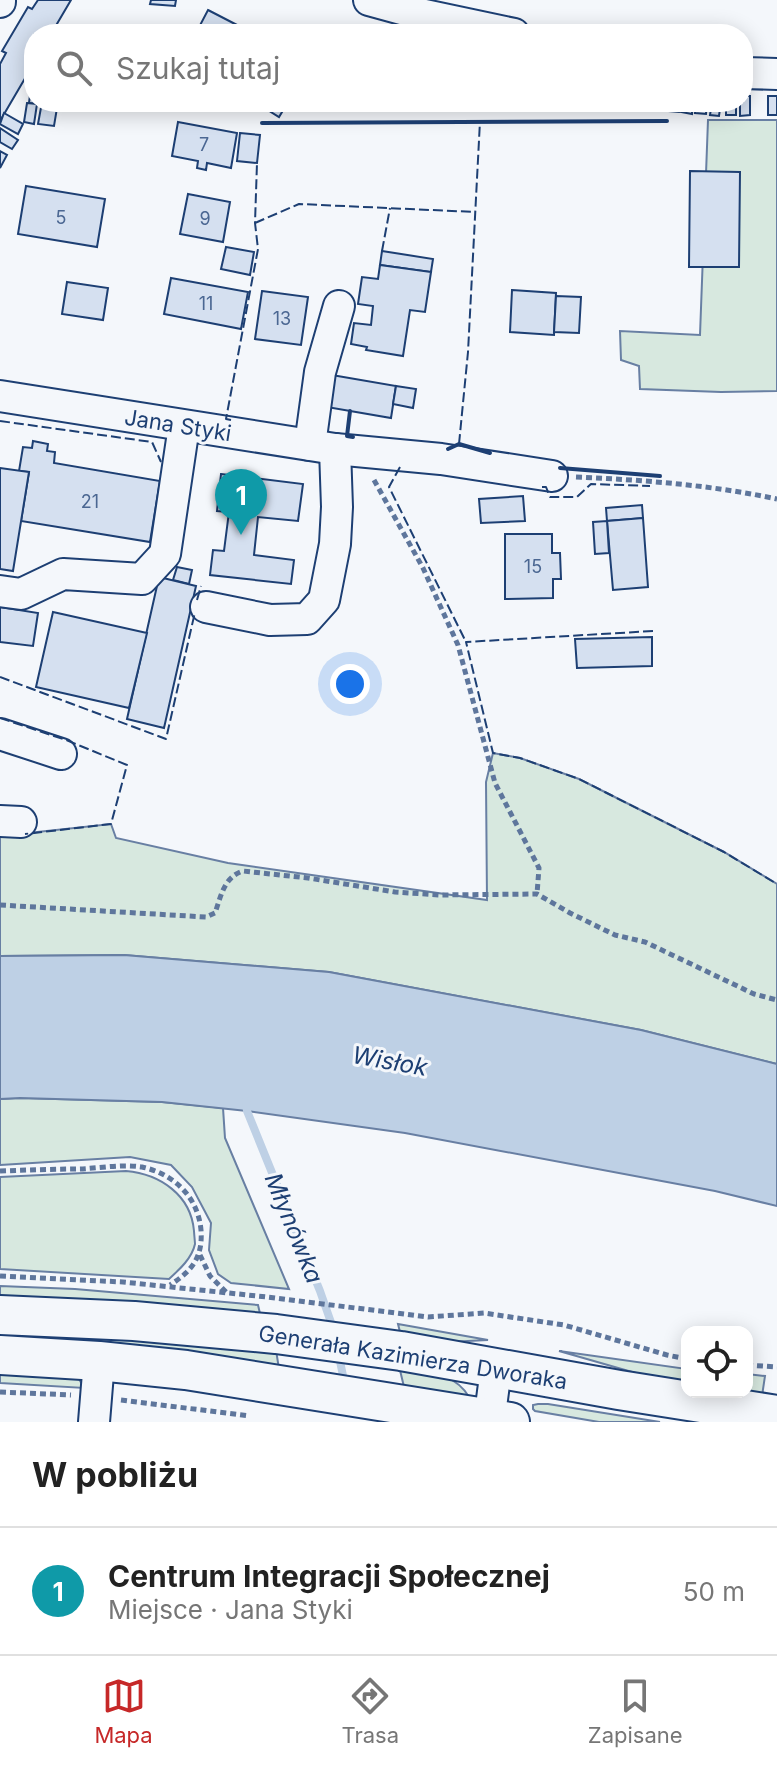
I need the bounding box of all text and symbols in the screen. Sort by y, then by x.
search box [24,24,753,112]
icon: search [52,46,96,90]
text: Szukaj tutaj [116,50,280,86]
house number: 7 [199,134,209,155]
house number: 5 [56,207,66,228]
house number: 9 [199,208,211,229]
house number: 11 [199,293,213,314]
house number: 13 [273,308,291,329]
street label: Jana Styki [123,404,233,446]
pin: 1 [215,469,267,535]
house number: 21 [81,491,99,512]
house number: 15 [524,556,542,577]
your location [330,664,370,704]
water label: Wisłok [350,1040,431,1082]
water label: Młynówka [259,1169,329,1287]
street label: Generała Kazimierza Dworaka [257,1320,569,1394]
map controls [681,1326,753,1398]
button: locate [681,1326,753,1398]
text: W pobliżu [32,1454,198,1495]
text: Centrum Integracji Społecznej [108,1558,550,1594]
text: 1 [52,1576,64,1607]
text: 50 m [683,1576,745,1607]
text: Miejsce · Jana Styki [108,1594,353,1625]
tab: Mapa [94,1674,153,1748]
tab: Trasa [341,1674,399,1748]
tab: Zapisane [588,1674,683,1748]

